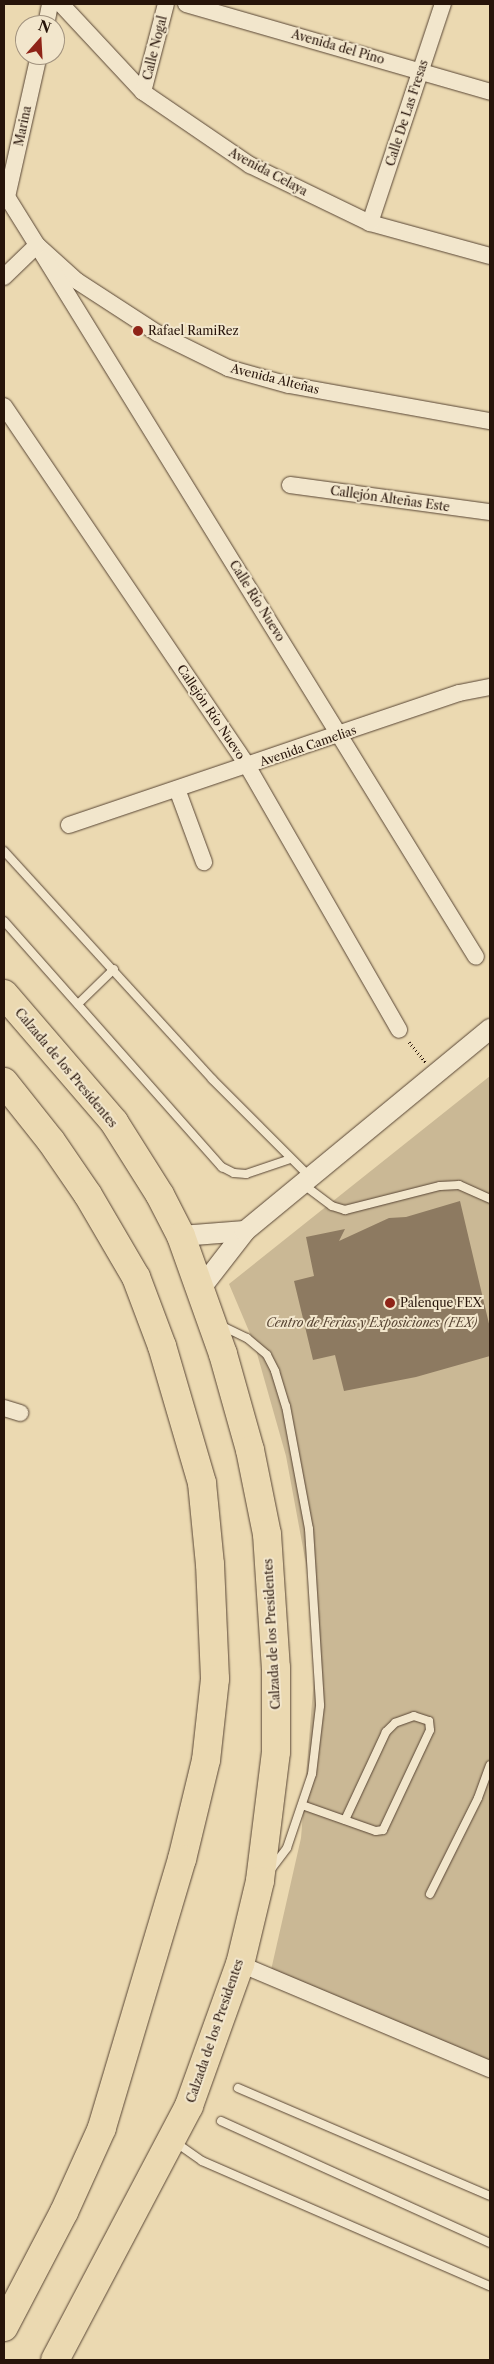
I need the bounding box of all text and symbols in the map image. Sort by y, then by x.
street label: Calle Nogal [140,14,170,82]
north arrow [15,15,65,65]
text: N [36,16,53,37]
street label: Avenida del Pino [290,27,386,67]
street label: Calle De Las Fresas [383,58,431,168]
street label: Marina [12,104,34,148]
street label: Avenida Celaya [226,145,310,199]
place label: Rafael RamiRez [148,324,239,338]
marker: Rafael RamiRez [132,325,144,337]
street label: Avenida Alteñas [229,361,321,397]
street label: Callejón Alteñas Este [329,483,451,515]
street label: Calle Río Nuevo [226,558,288,644]
street label: Callejón Río Nuevo [174,662,248,762]
street label: Avenida Camelias [258,723,358,769]
street label: Calzada de los Presidentes [12,1005,120,1131]
place label: Palenque FEX [400,1296,482,1310]
marker: Palenque FEX [384,1297,396,1309]
park label: Centro de Ferias y Exposiciones (FEX) [266,1316,478,1330]
street label: Calzada de los Presidentes [261,1558,283,1710]
street label: Calzada de los Presidentes [184,1957,246,2105]

